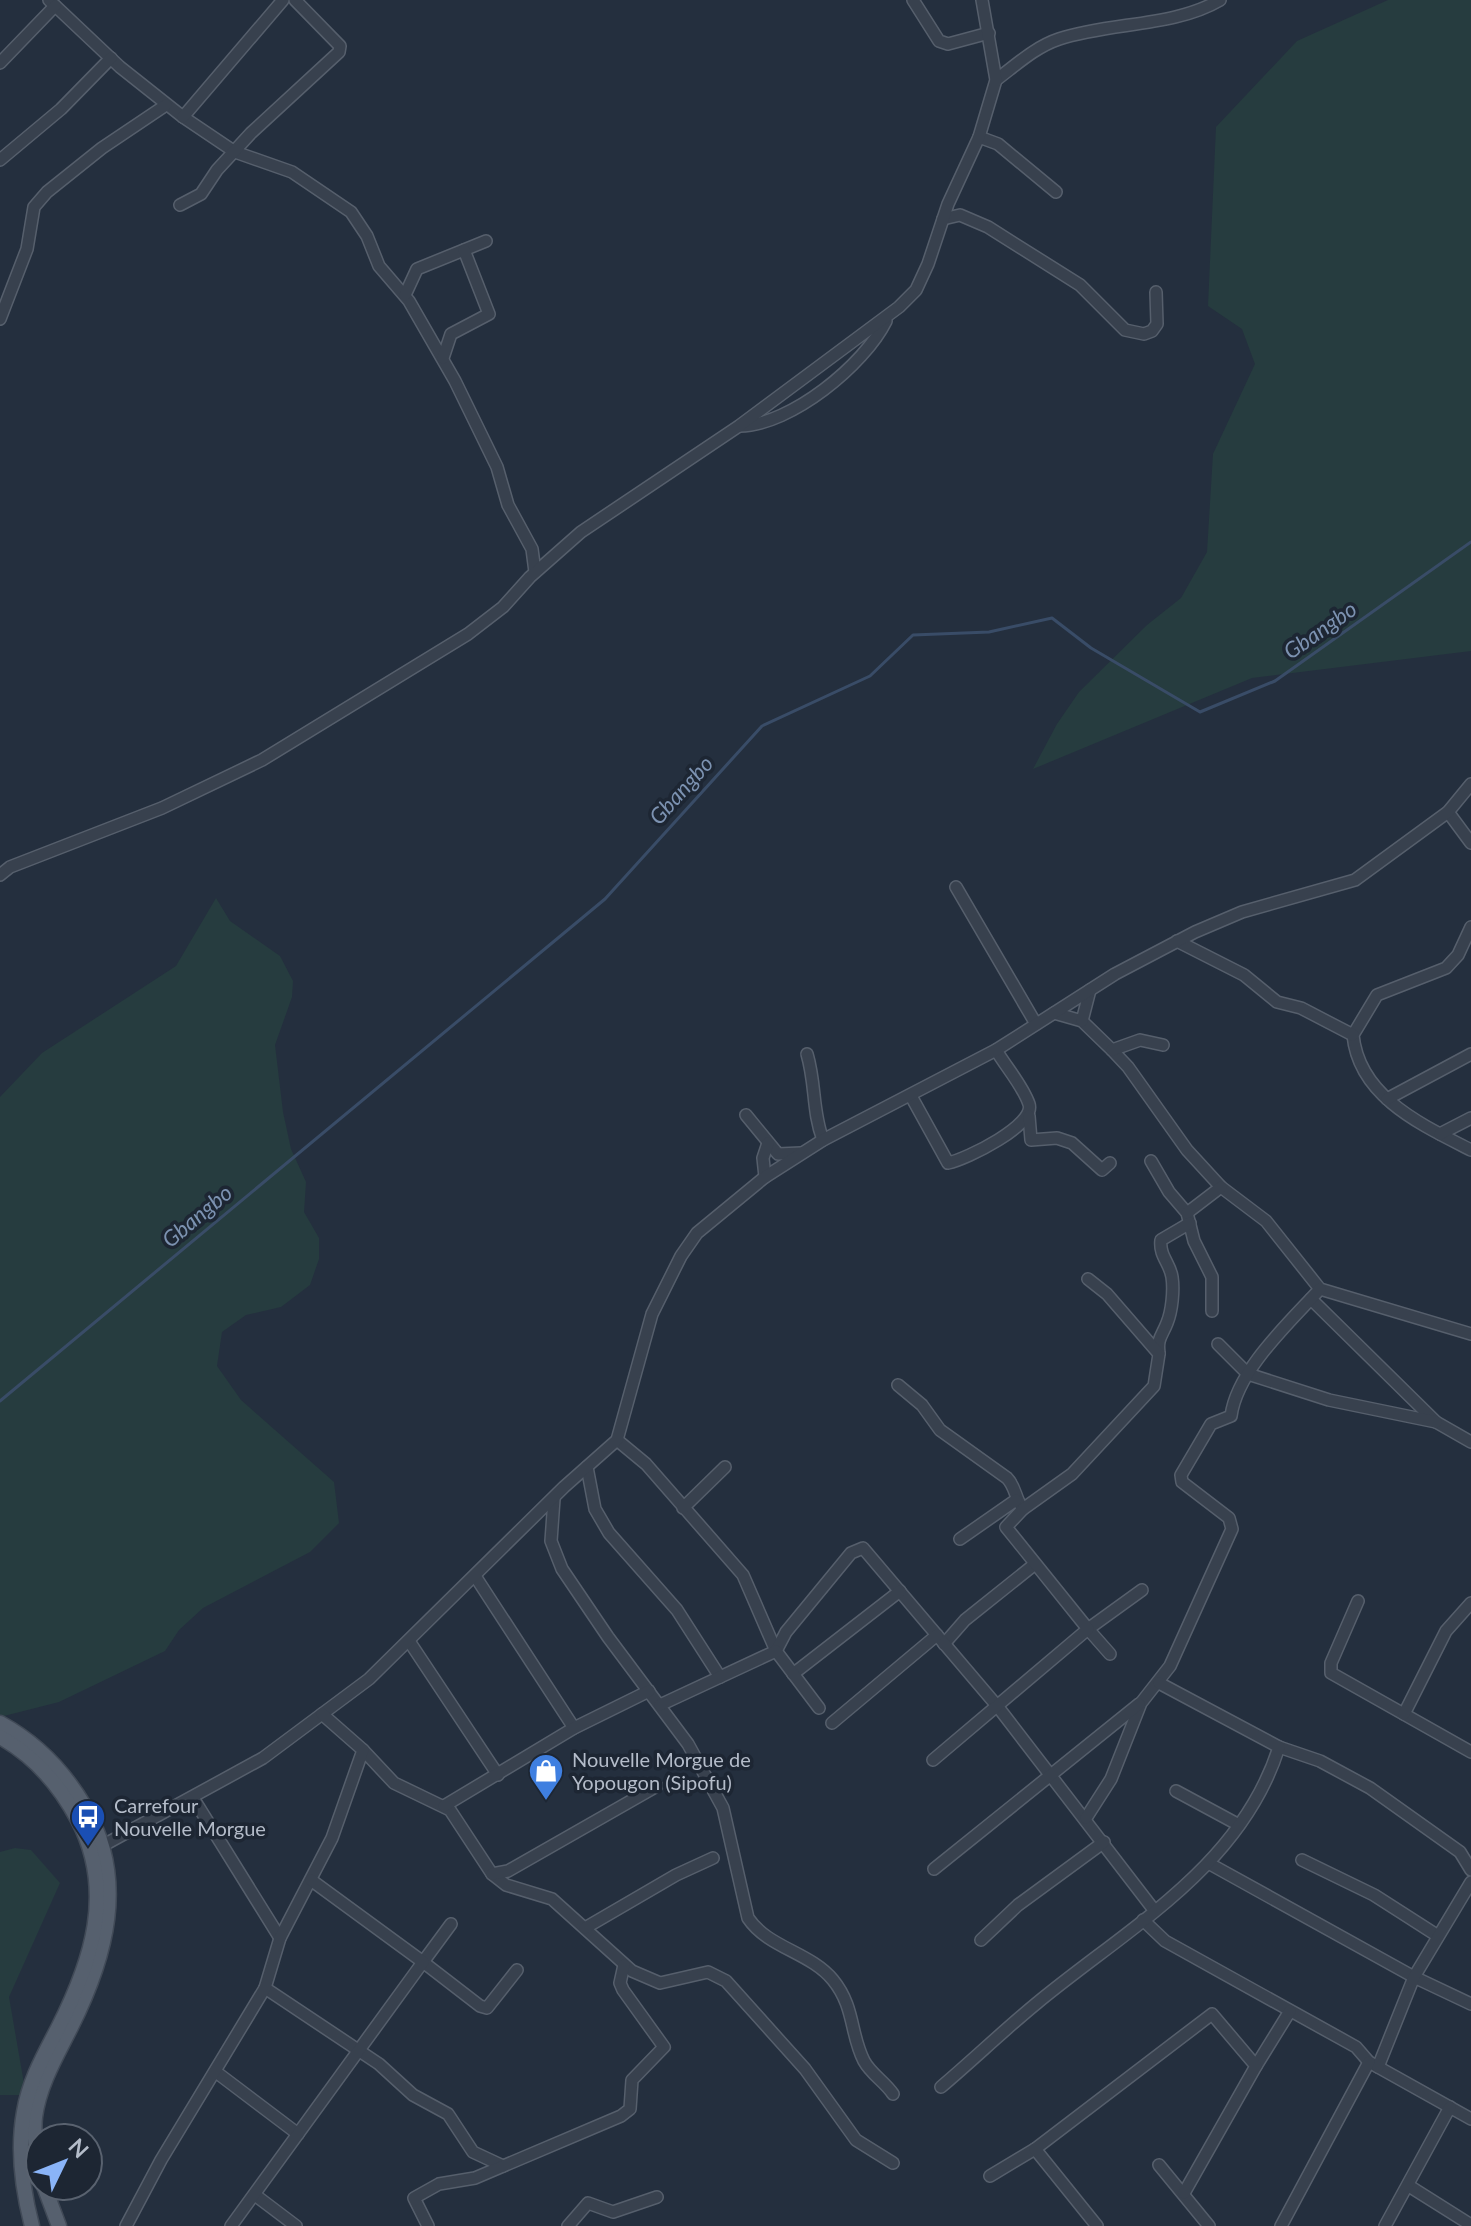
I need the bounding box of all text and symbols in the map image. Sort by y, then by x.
water label: Gbangbo [1278,595,1361,664]
water label: Gbangbo [643,750,718,830]
water label: Gbangbo [156,1179,237,1253]
place label: Nouvelle Morgue de Yopougon (Sipofu) [572,1747,751,1794]
shop icon: Nouvelle Morgue de Yopougon (Sipofu) [527,1752,565,1802]
place label: Carrefour Nouvelle Morgue [114,1793,266,1840]
bus stop icon: Carrefour Nouvelle Morgue [69,1798,107,1848]
north arrow [24,2122,104,2202]
text: N [63,2133,95,2163]

